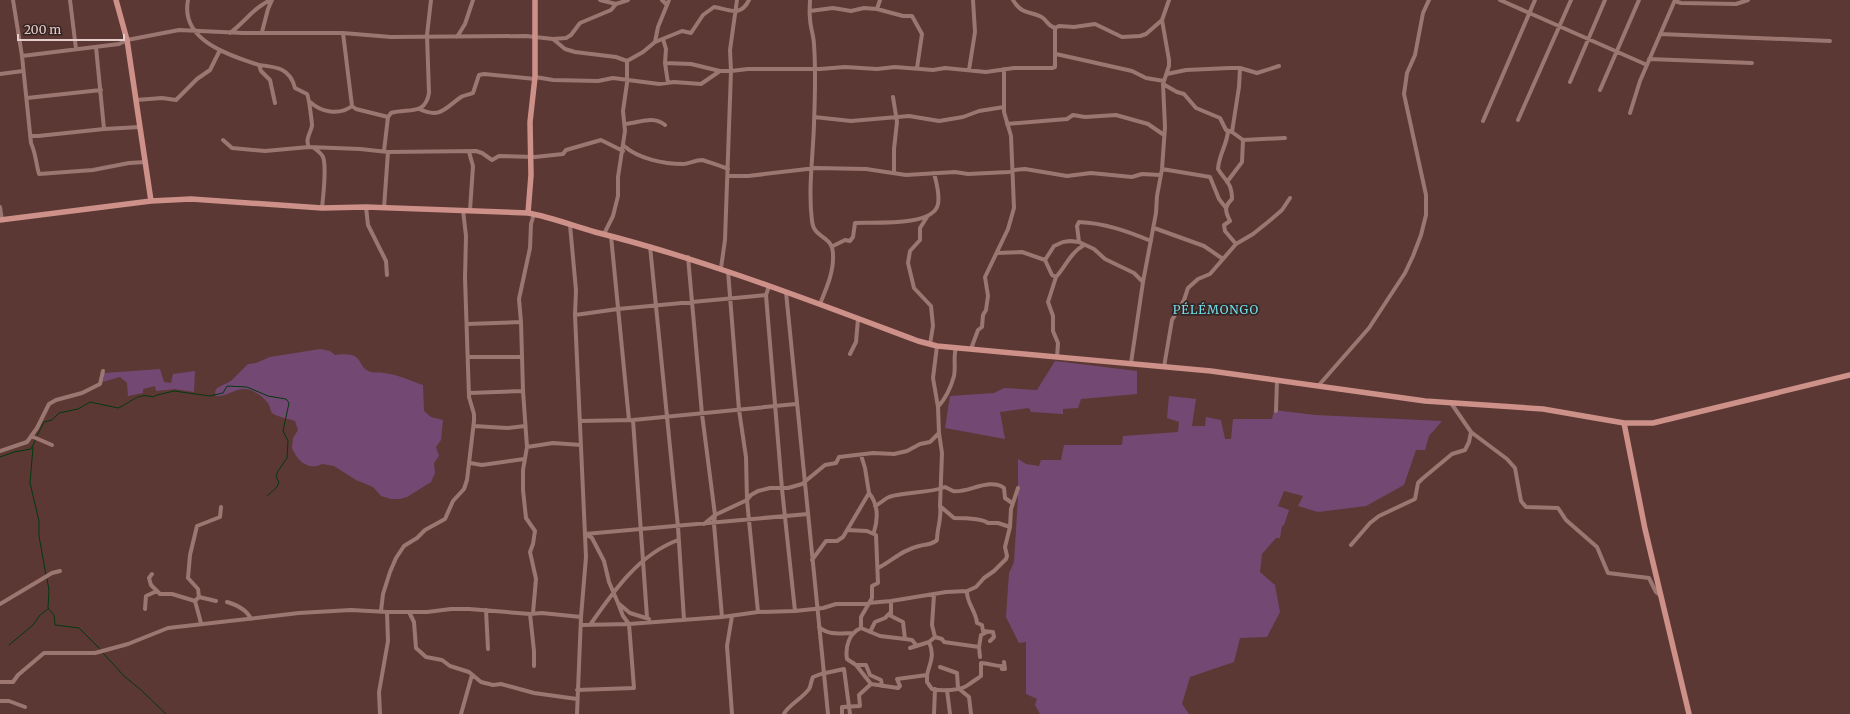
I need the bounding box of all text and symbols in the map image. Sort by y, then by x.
scale bar [18,16,124,42]
text: 200 m [24,22,61,37]
district label: PÉLÉMONGO [1173,302,1259,317]

